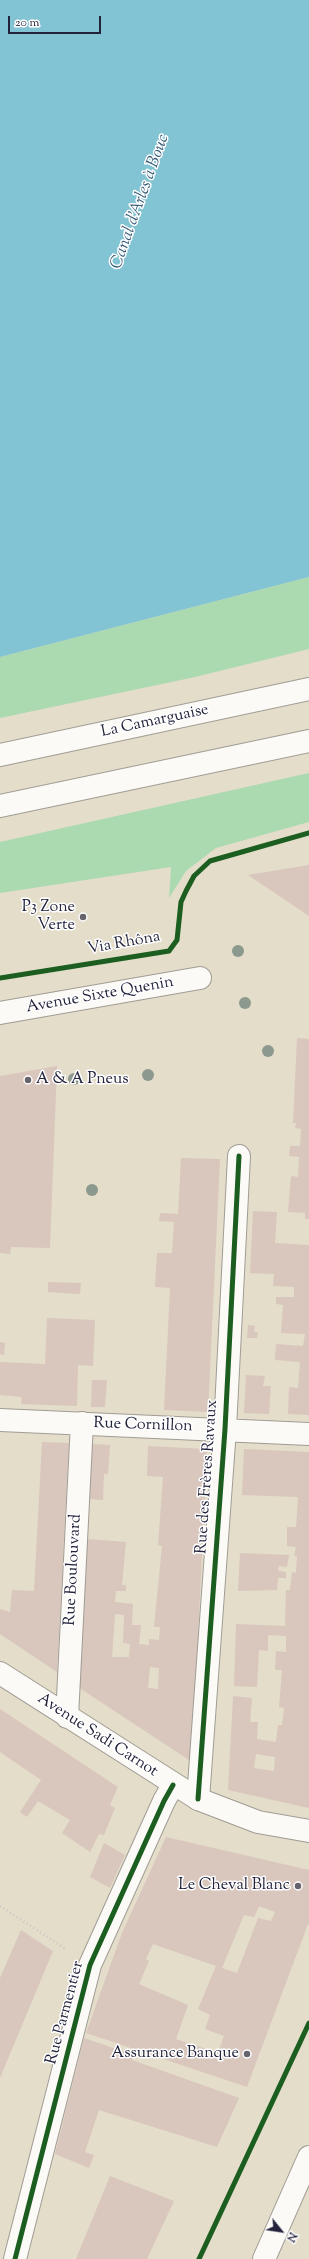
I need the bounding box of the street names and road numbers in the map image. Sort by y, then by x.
street label: La Camarguaise [99,701,211,743]
street label: Via Rhôna [86,928,162,960]
street label: Avenue Sixte Quenin [25,974,175,1018]
street label: Rue des Frères Ravaux [193,1399,223,1555]
street label: Rue Cornillon [93,1415,193,1437]
street label: Rue Boulouvard [61,1514,87,1626]
street label: Avenue Sadi Carnot [33,1690,161,1782]
street label: Rue Parmentier [43,1959,89,2067]

